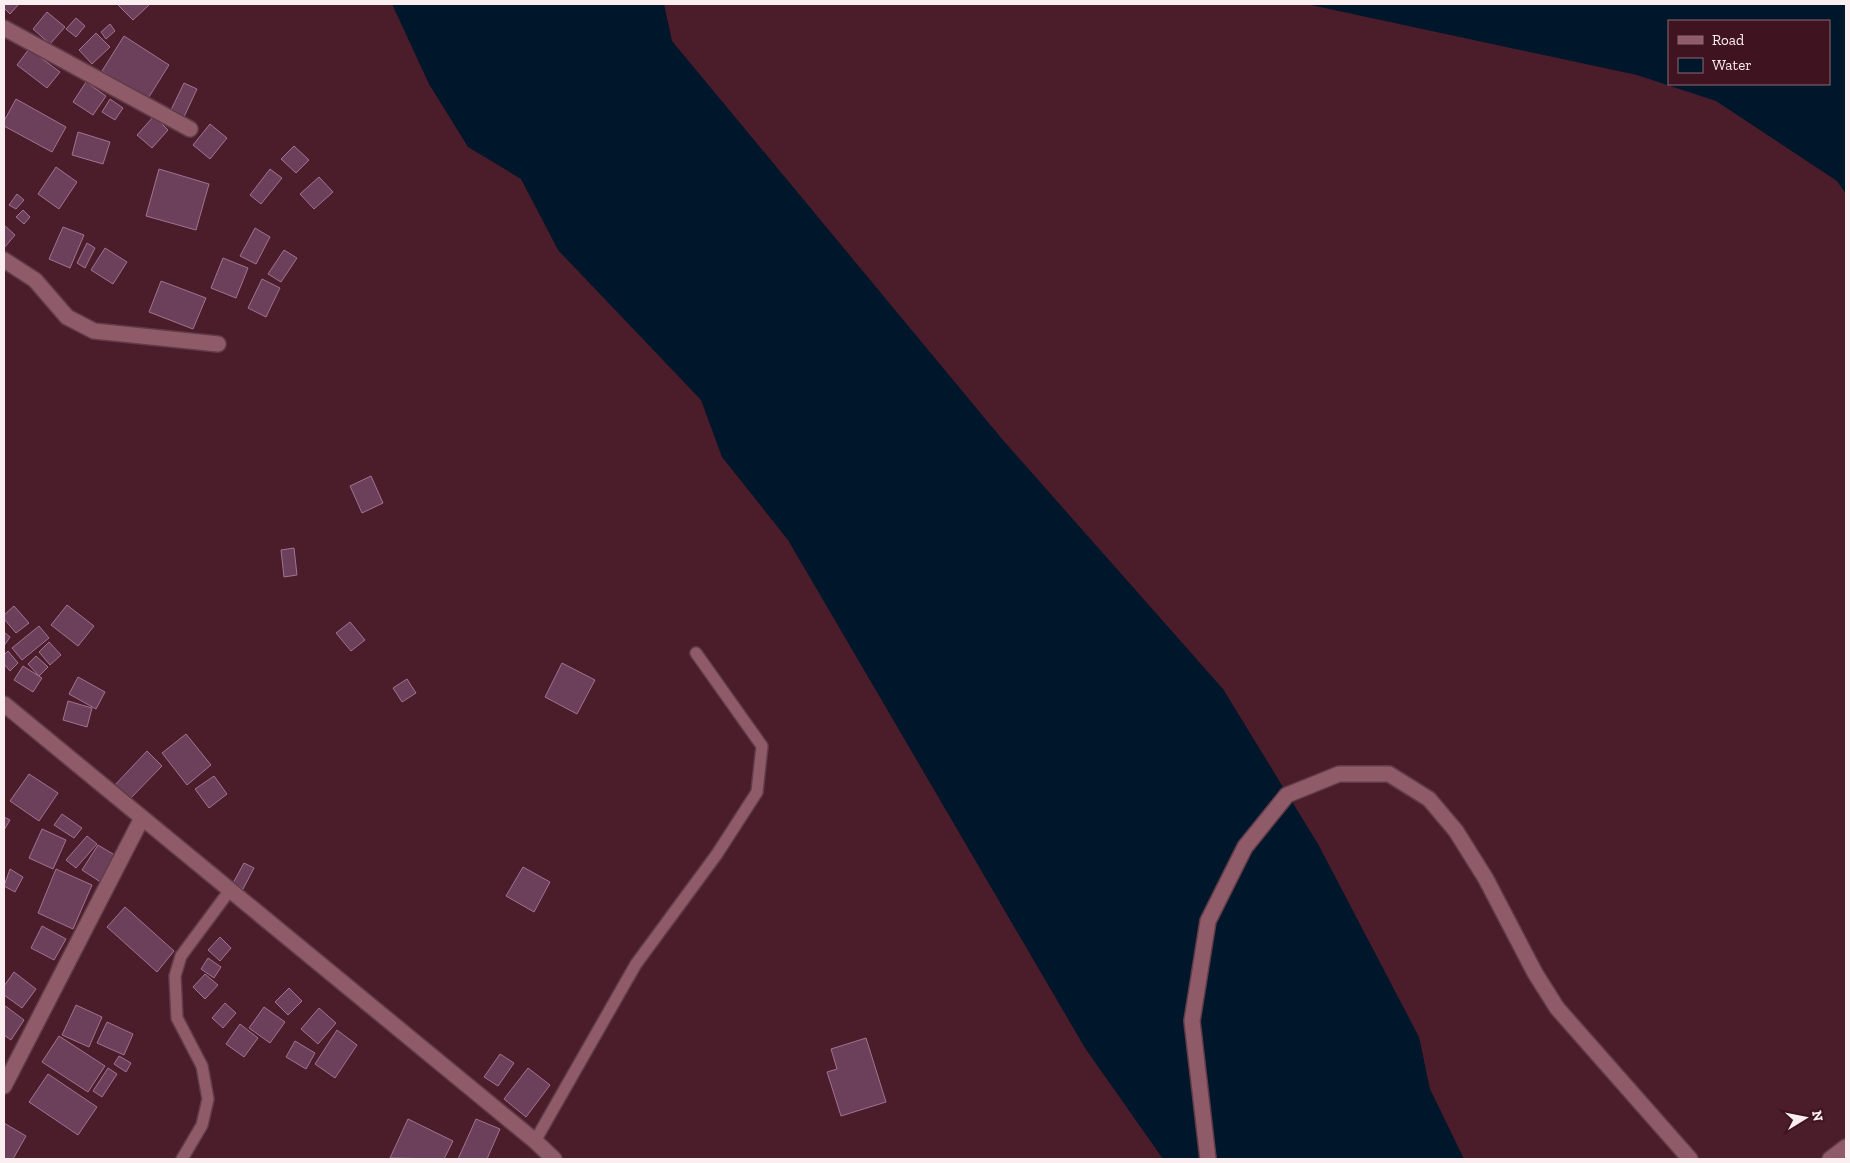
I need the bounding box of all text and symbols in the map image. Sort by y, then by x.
legend [1668,20,1830,85]
text: Road [1712,31,1745,49]
text: Water [1712,56,1752,74]
north arrow [1780,1093,1830,1143]
text: N [1808,1109,1827,1123]

